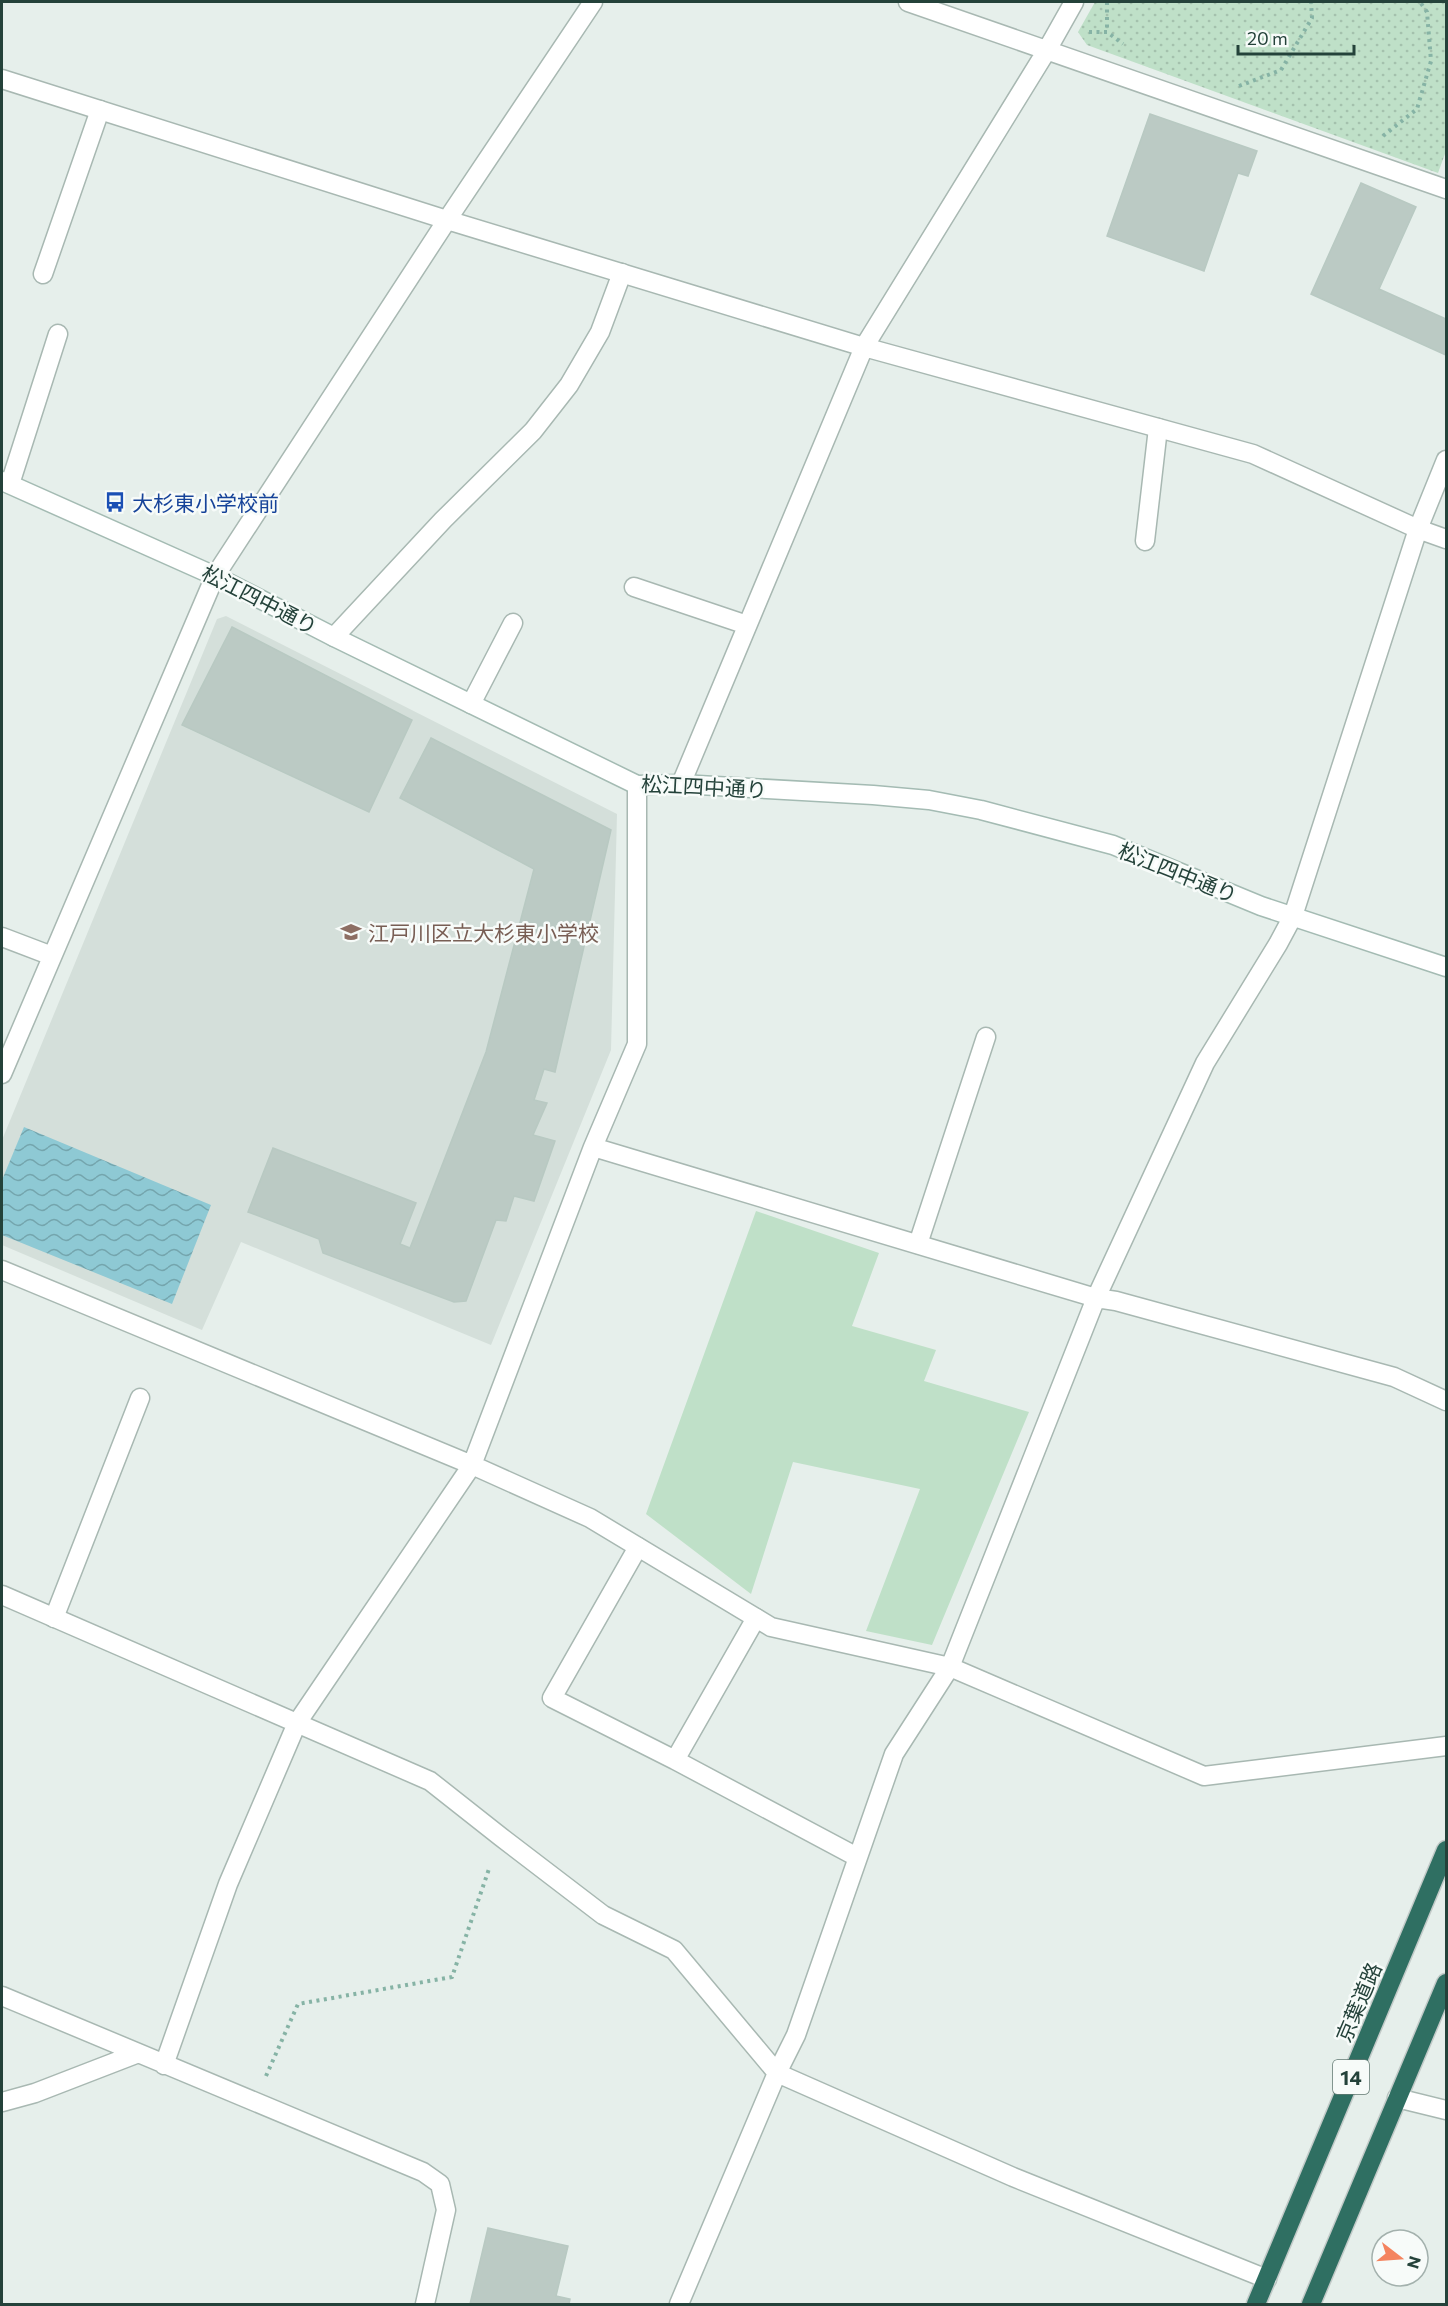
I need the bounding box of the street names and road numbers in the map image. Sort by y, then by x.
street label: 松江四中通り [198,559,322,639]
street label: 松江四中通り [640,770,768,802]
street label: 松江四中通り [1115,837,1241,907]
street label: 京葉道路 [1330,1958,1386,2046]
road number: 14 [1333,2060,1369,2094]

